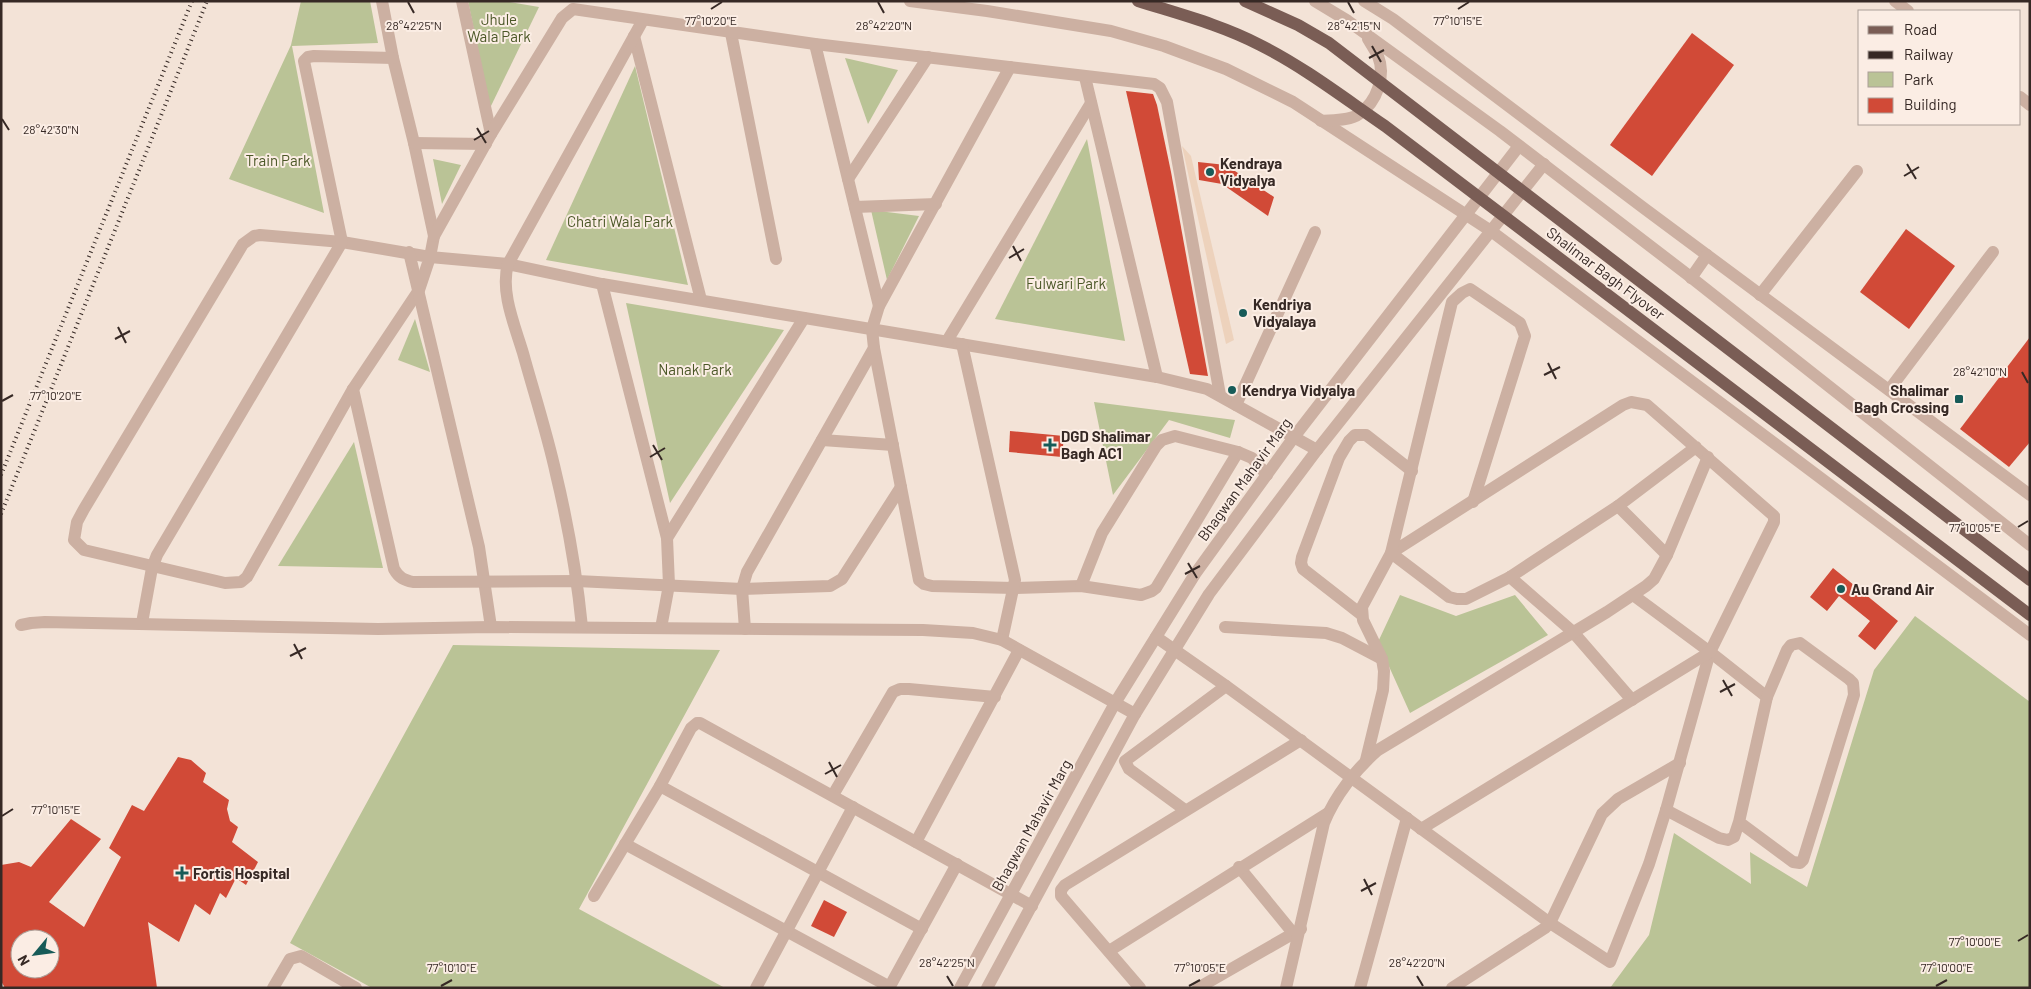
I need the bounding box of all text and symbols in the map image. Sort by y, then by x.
park label: Jhule Wala Park [467,10,531,45]
legend [1858,10,2021,125]
text: 77°10'20"E [685,13,737,27]
text: 77°10'15"E [1433,13,1483,27]
text: 28°42'25"N [386,18,442,32]
text: 28°42'20"N [856,18,912,32]
text: 28°42'15"N [1327,18,1381,32]
text: Road [1904,20,1937,38]
text: Railway [1904,45,1953,63]
text: Park [1904,70,1934,88]
text: Building [1904,95,1957,113]
text: 28°42'30"N [23,122,79,136]
park label: Train Park [245,151,311,169]
place label: Kendraya Vidyalya [1220,154,1282,189]
marker: Kendraya Vidyalya [1204,166,1216,178]
park label: Chatri Wala Park [567,212,674,230]
street label: Shalimar Bagh Flyover [1543,223,1669,324]
park label: Fulwari Park [1026,274,1106,292]
place label: Kendriya Vidyalaya [1253,295,1316,330]
marker: Kendriya Vidyalaya [1237,307,1249,319]
park label: Nanak Park [658,360,732,378]
text: 28°42'10"N [1953,364,2007,378]
place label: Kendrya Vidyalya [1242,381,1355,399]
place label: Shalimar Bagh Crossing [1854,381,1949,416]
marker: Kendrya Vidyalya [1226,384,1238,396]
text: 77°10'20"E [30,388,82,402]
marker: Shalimar Bagh Crossing [1953,393,1965,405]
street label: Bhagwan Mahavir Marg [1193,414,1295,544]
place label: DGD Shalimar Bagh AC1 [1061,427,1151,462]
marker: DGD Shalimar Bagh AC1 [1043,438,1057,452]
text: 77°10'05"E [1949,520,2001,534]
place label: Au Grand Air [1851,580,1935,598]
marker: Au Grand Air [1835,583,1847,595]
street label: Bhagwan Mahavir Marg [987,756,1075,894]
text: 77°10'15"E [31,802,81,816]
place label: Fortis Hospital [193,864,290,882]
marker: Fortis Hospital [175,866,189,880]
north arrow [10,929,60,979]
text: 77°10'00"E [1949,934,2001,948]
text: N [14,952,33,969]
text: 28°42'25"N [919,955,975,969]
text: 28°42'20"N [1389,955,1445,969]
text: 77°10'10"E [427,960,477,974]
text: 77°10'05"E [1174,960,1226,974]
text: 77°10'00"E [1921,960,1973,974]

